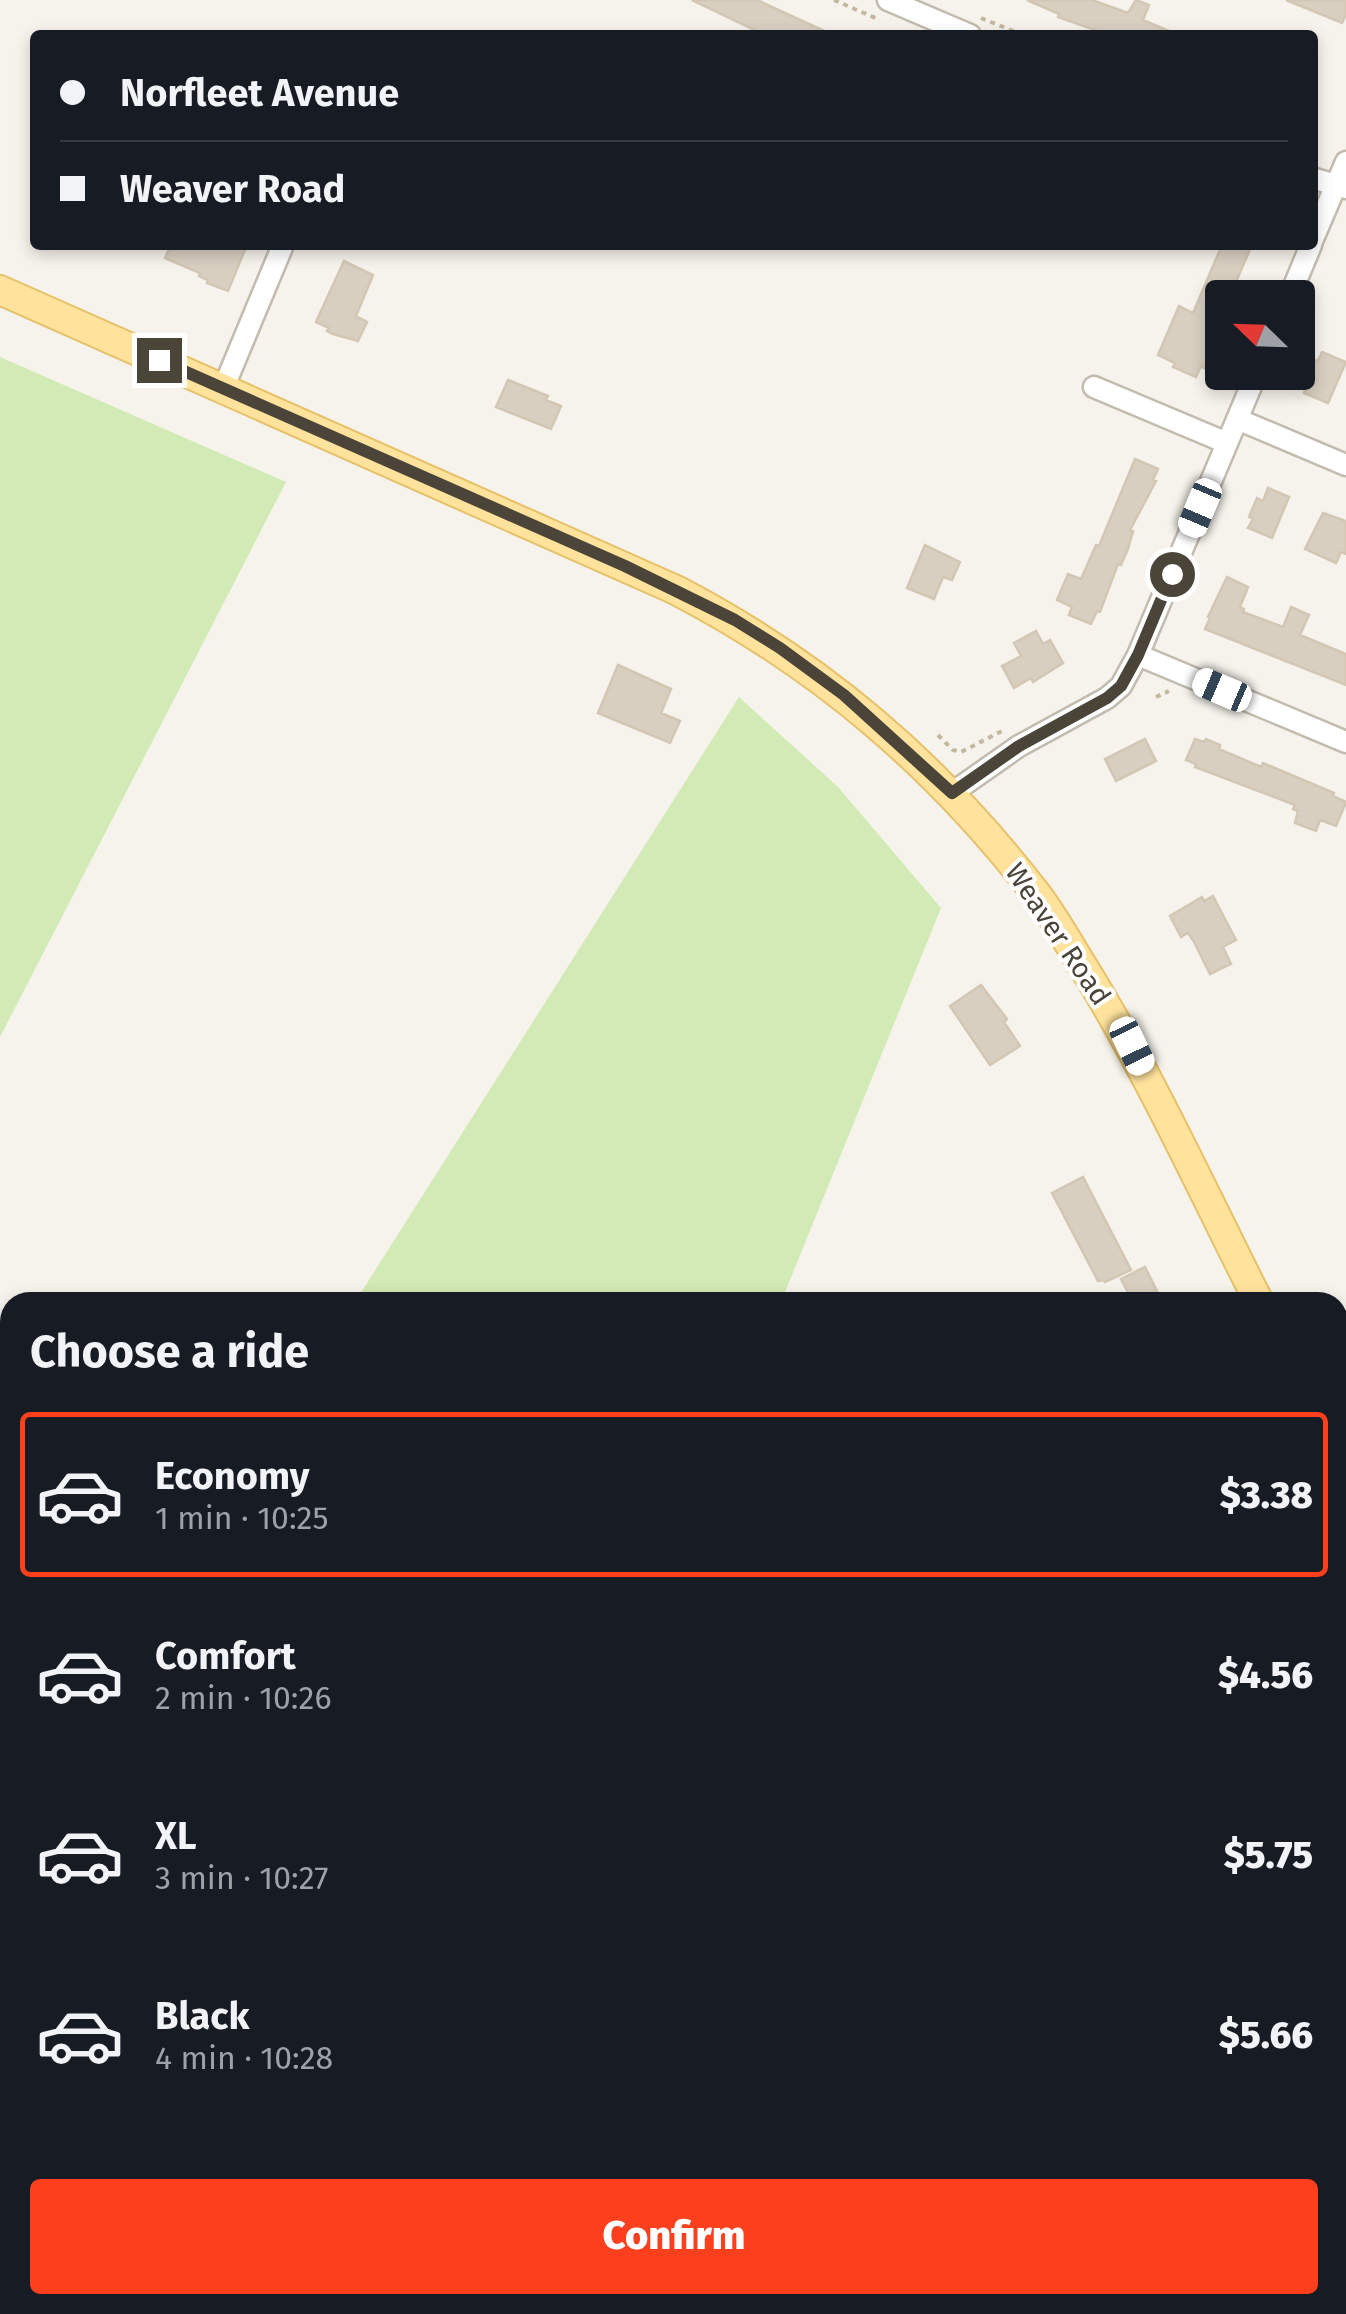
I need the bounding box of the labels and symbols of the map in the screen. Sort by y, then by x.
north arrow [1205,280,1315,390]
route end [137,338,182,383]
car [1174,475,1226,541]
route start [1150,552,1195,597]
car [1189,664,1255,716]
street label: Weaver Road [998,857,1118,1011]
car [1105,1012,1159,1080]

